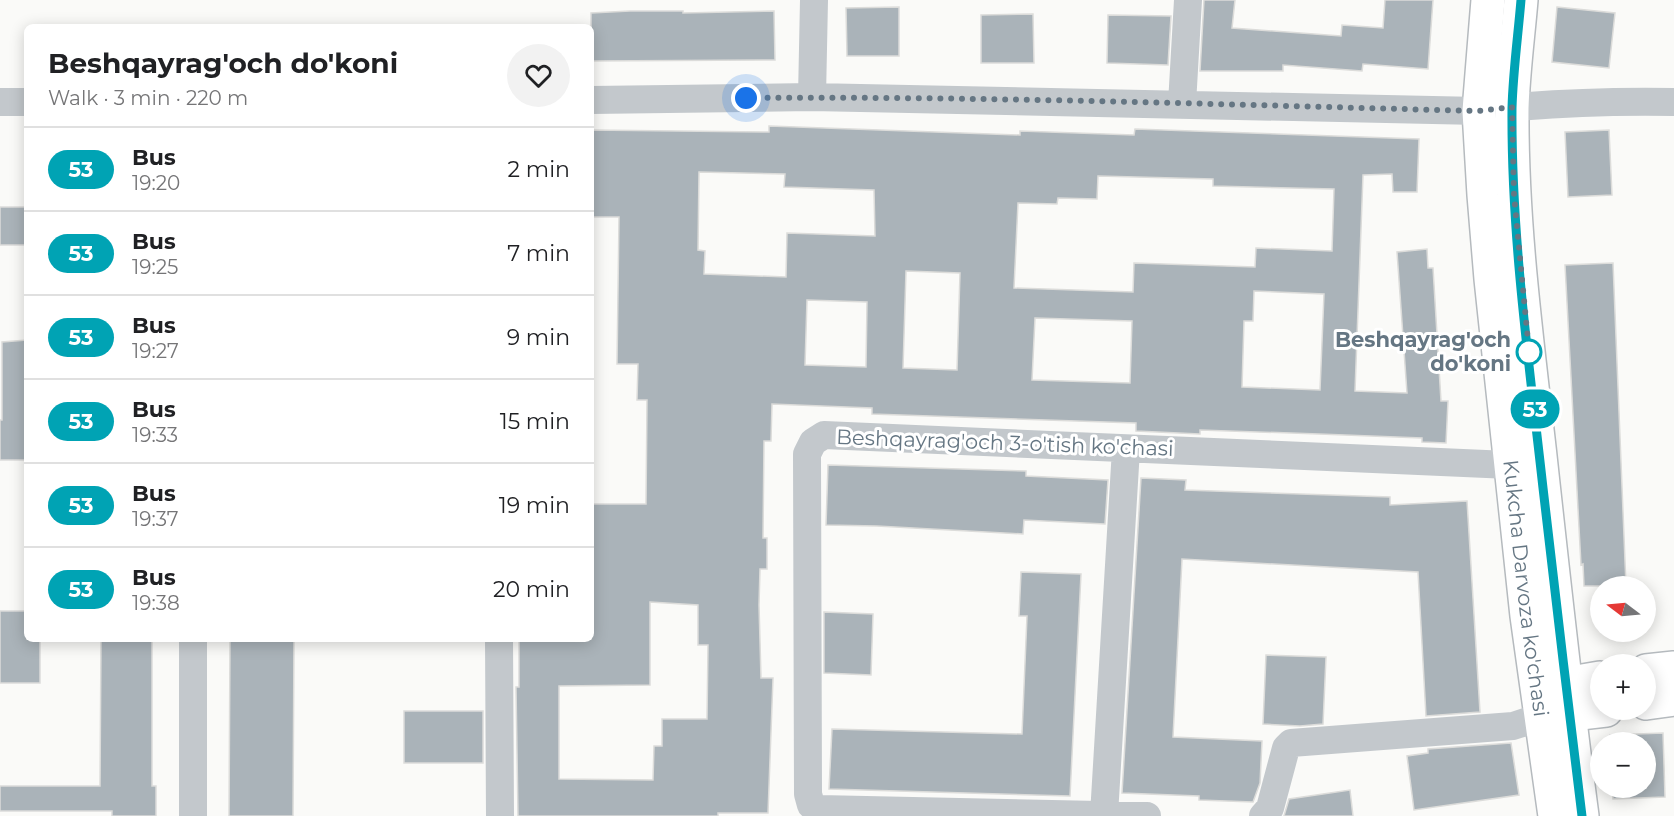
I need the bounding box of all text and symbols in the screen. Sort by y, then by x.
button: heart [507,44,570,107]
text: Beshqayrag'och do'koni [48,46,398,80]
your location [731,83,761,113]
text: Walk · 3 min · 220 m [48,86,248,110]
text: Bus [132,144,176,171]
text: 2 min [508,156,570,183]
text: 53 [69,157,93,182]
text: 19:20 [132,171,180,195]
text: Bus [132,228,176,255]
text: 7 min [507,240,570,267]
text: 53 [69,241,93,266]
text: 19:25 [132,255,178,279]
text: Bus [132,312,176,339]
text: 9 min [507,324,570,351]
text: 53 [69,325,93,350]
place label: Beshqayrag'och do'koni [1335,327,1511,376]
text: 19:27 [132,339,179,363]
marker: Beshqayrag'och do'koni [1516,339,1542,365]
line badge: 53 [1508,390,1562,428]
text: Bus [132,396,176,423]
text: 53 [1523,397,1547,422]
text: 15 min [500,408,570,435]
text: 53 [69,409,93,434]
text: 19:33 [132,423,178,447]
street label: Beshqayrag'och 3-o'tish ko'chasi [836,424,1174,461]
street label: Kukcha Darvoza ko'chasi [1498,458,1554,718]
text: Bus [132,480,176,507]
text: 19 min [499,492,570,519]
text: 53 [69,493,93,518]
text: 19:37 [132,507,178,531]
text: Bus [132,564,176,591]
text: 20 min [493,576,570,603]
north arrow [1590,576,1656,642]
map controls [1590,576,1656,798]
text: 53 [69,577,93,602]
text: 19:38 [132,591,180,615]
button: + [1590,654,1656,720]
button: − [1590,732,1656,798]

